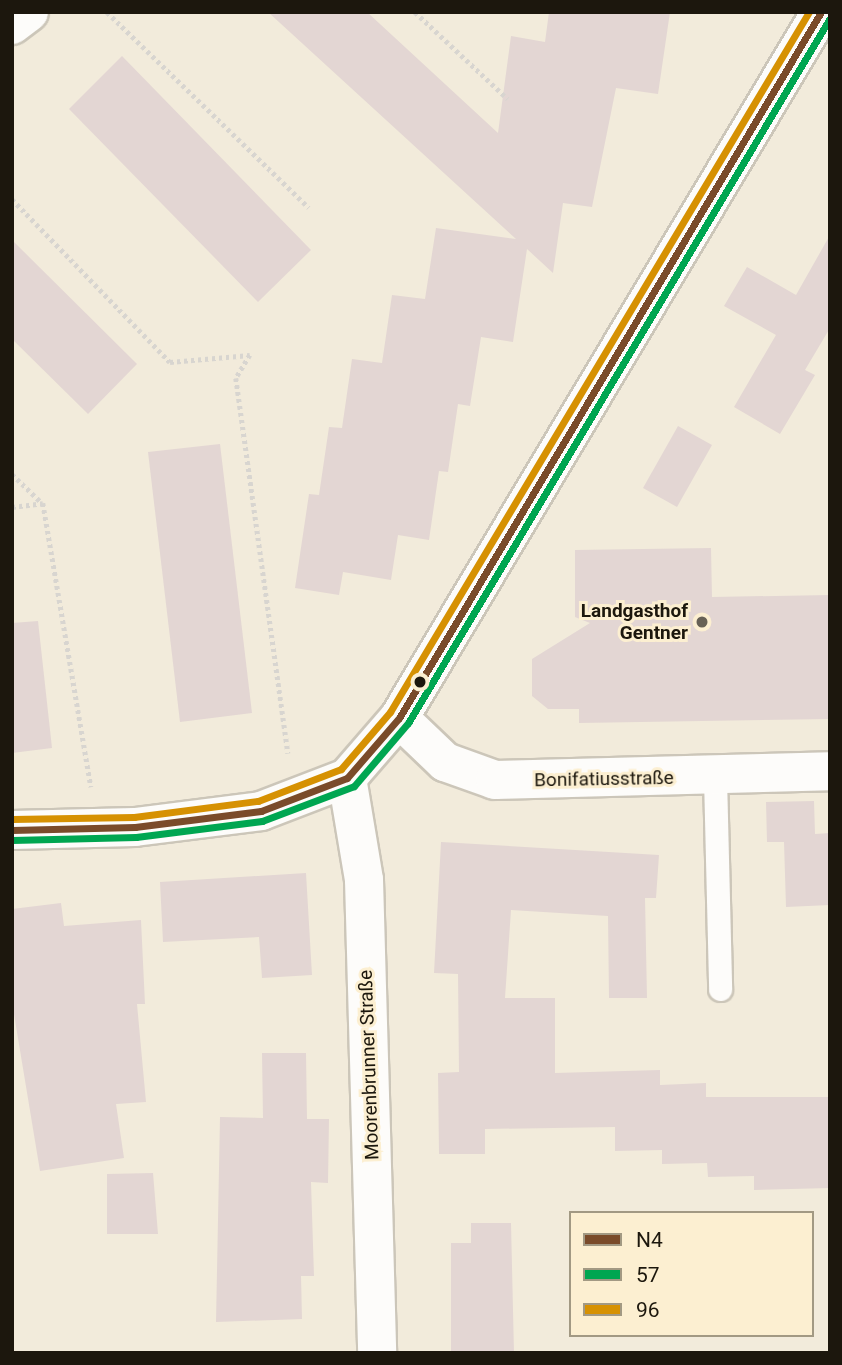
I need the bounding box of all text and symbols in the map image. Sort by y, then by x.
place label: Landgasthof Gentner [581,600,688,644]
marker: Landgasthof Gentner [694,614,710,630]
unlabelled marker [413,675,427,689]
street label: Bonifatiusstraße [534,766,674,792]
street label: Moorenbrunner Straße [354,970,384,1160]
legend [569,1211,814,1337]
text: N4 [636,1228,663,1252]
text: 57 [636,1263,660,1287]
text: 96 [636,1298,660,1322]

